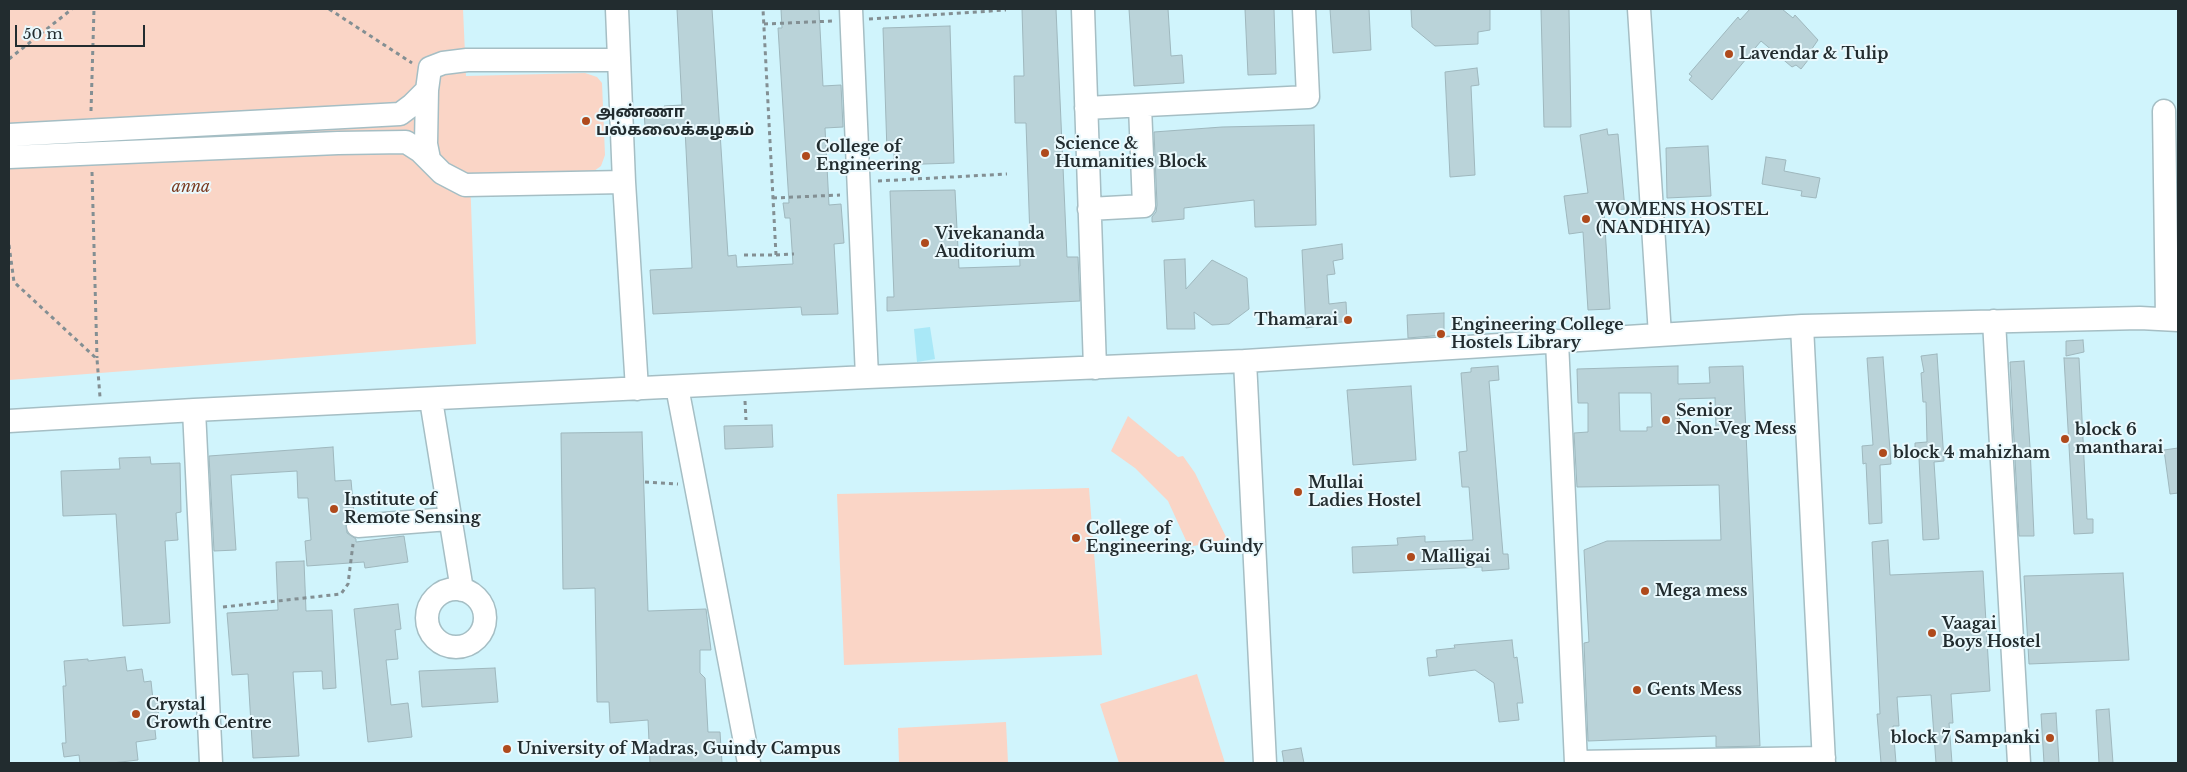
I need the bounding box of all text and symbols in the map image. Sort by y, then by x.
scale bar [18,15,148,47]
text: 50 m [23,24,63,43]
place label: Lavendar & Tulip [1739,44,1888,64]
marker: Lavendar & Tulip [1723,48,1735,60]
place label: அண்ணா பல்கலைக்கழகம் [596,102,754,140]
marker: அண்ணா பல்கலைக்கழகம் [580,115,592,127]
place label: Science & Humanities Block [1055,134,1207,172]
place label: College of Engineering [816,137,921,175]
marker: Science & Humanities Block [1039,147,1051,159]
marker: College of Engineering [800,150,812,162]
park label: anna [172,177,210,197]
place label: WOMENS HOSTEL (NANDHIYA) [1596,200,1768,238]
marker: WOMENS HOSTEL (NANDHIYA) [1580,213,1592,225]
place label: Vivekananda Auditorium [935,224,1045,262]
marker: Vivekananda Auditorium [919,237,931,249]
place label: Thamarai [1254,310,1338,330]
marker: Thamarai [1342,314,1354,326]
place label: Engineering College Hostels Library [1451,315,1624,353]
marker: Engineering College Hostels Library [1435,328,1447,340]
place label: Senior Non-Veg Mess [1676,401,1796,439]
marker: Senior Non-Veg Mess [1660,414,1672,426]
place label: block 6 mantharai [2075,420,2163,458]
marker: block 6 mantharai [2059,433,2071,445]
place label: block 4 mahizham [1893,443,2050,463]
marker: block 4 mahizham [1877,447,1889,459]
place label: Mullai Ladies Hostel [1308,473,1421,511]
marker: Mullai Ladies Hostel [1292,486,1304,498]
place label: Institute of Remote Sensing [344,490,481,528]
marker: Institute of Remote Sensing [328,503,340,515]
place label: College of Engineering, Guindy [1086,519,1263,557]
marker: College of Engineering, Guindy [1070,532,1082,544]
place label: Malligai [1421,547,1490,567]
marker: Malligai [1405,551,1417,563]
place label: Mega mess [1655,581,1747,601]
marker: Mega mess [1639,585,1651,597]
place label: Vaagai Boys Hostel [1942,614,2041,652]
marker: Vaagai Boys Hostel [1926,627,1938,639]
place label: Gents Mess [1647,680,1742,700]
marker: Gents Mess [1631,684,1643,696]
place label: Crystal Growth Centre [146,695,272,733]
marker: Crystal Growth Centre [130,708,142,720]
place label: block 7 Sampanki [1891,728,2040,748]
marker: block 7 Sampanki [2044,732,2056,744]
place label: University of Madras, Guindy Campus [517,739,841,759]
marker: University of Madras, Guindy Campus [501,743,513,755]

